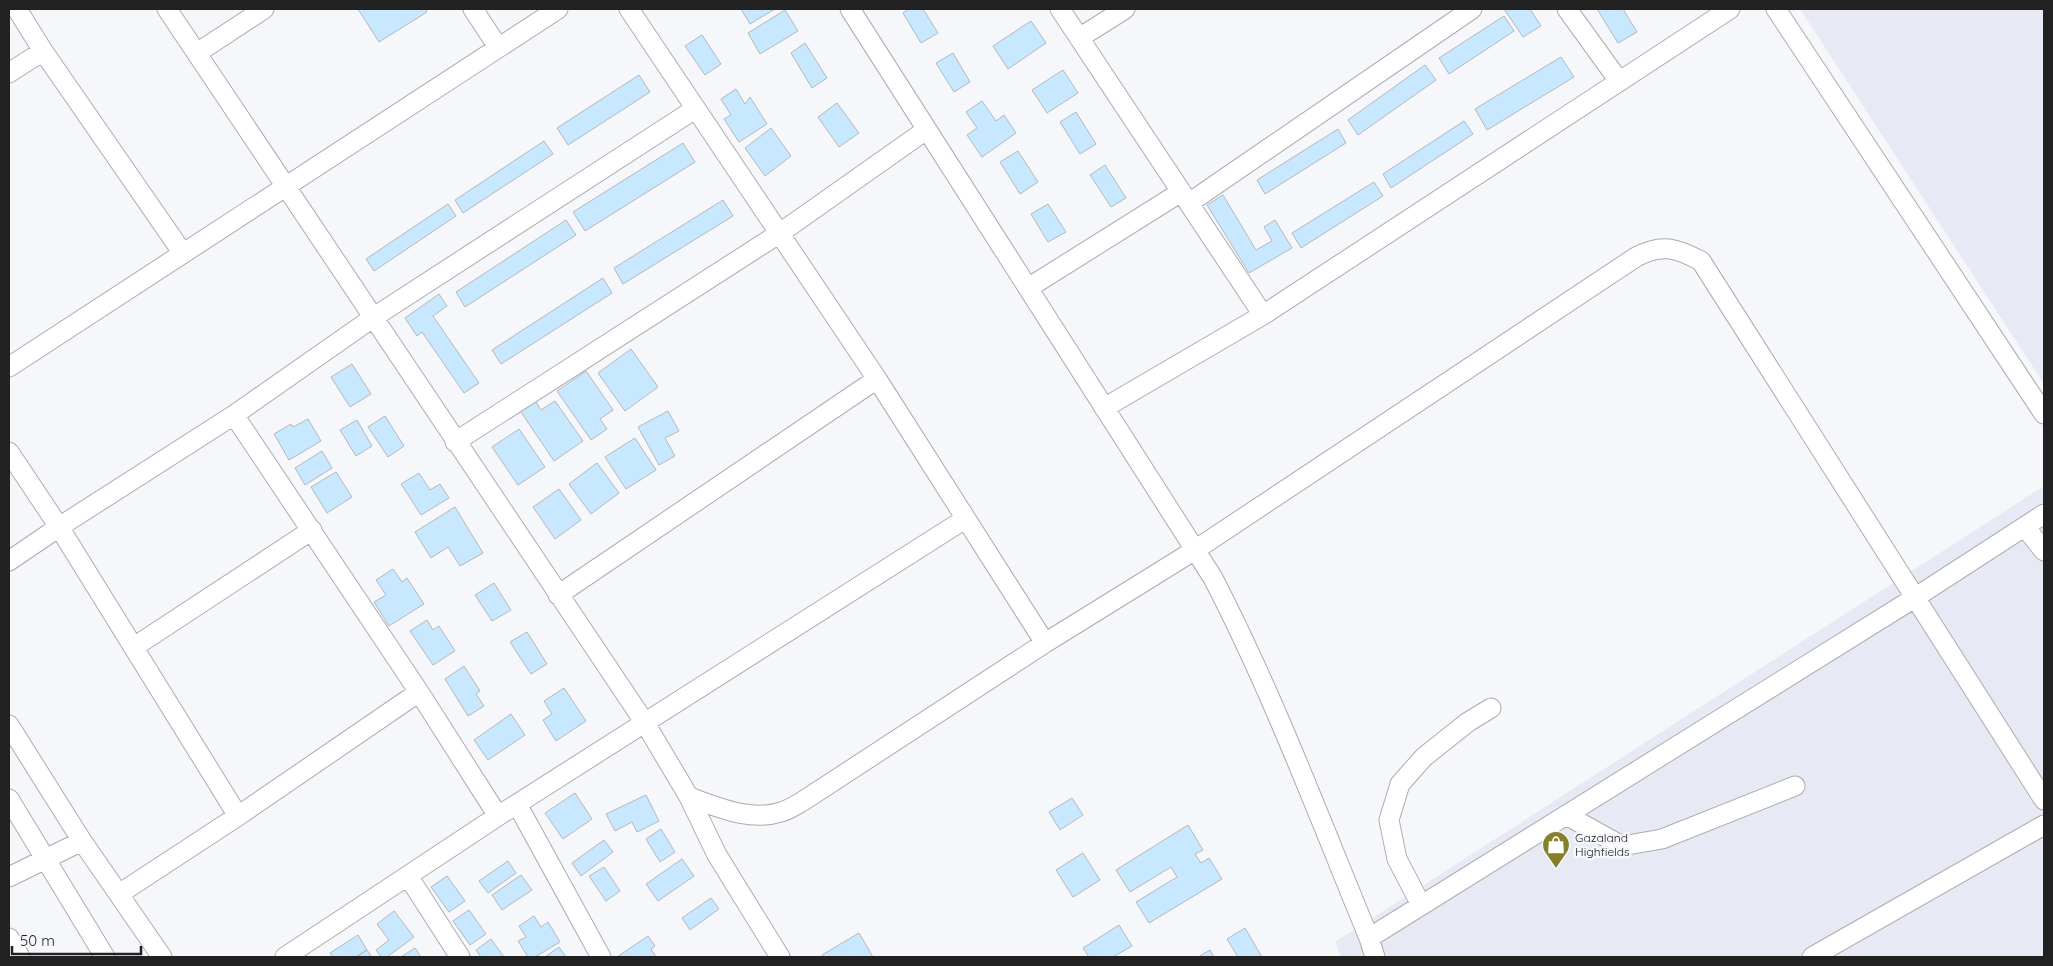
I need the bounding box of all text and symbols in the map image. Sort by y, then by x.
shop icon: Gazaland Highfields [1541,830,1571,869]
place label: Gazaland Highfields [1575,830,1630,859]
scale bar [12,924,141,956]
text: 50 m [20,931,55,950]

